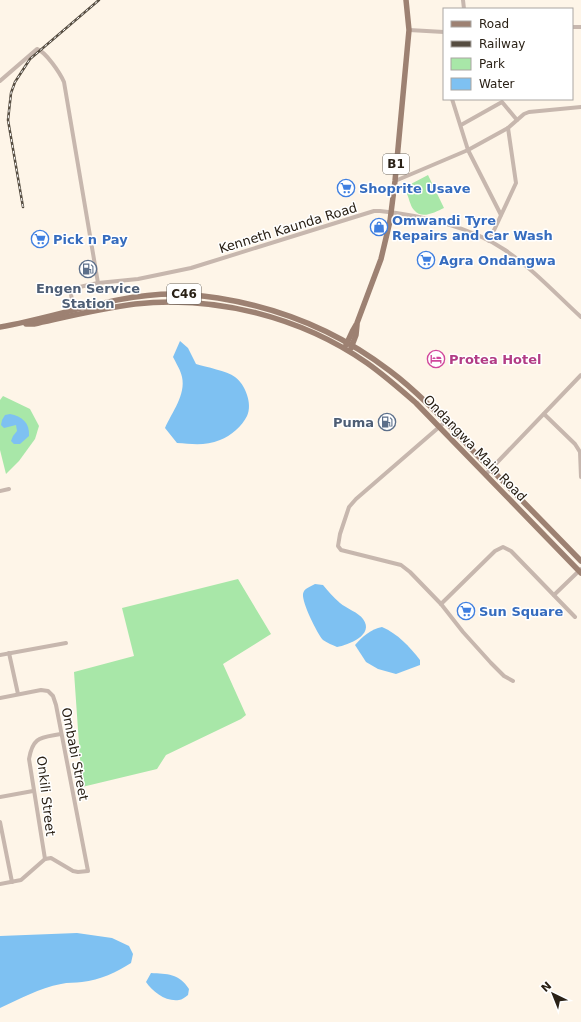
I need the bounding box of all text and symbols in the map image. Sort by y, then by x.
legend [443,8,573,100]
text: Road [479,17,509,31]
text: Railway [479,37,525,51]
text: Park [479,57,505,71]
text: Water [479,77,515,91]
road number: B1 [383,154,409,174]
supermarket icon: Shoprite Usave [336,178,356,198]
place label: Shoprite Usave [359,181,471,196]
street label: Kenneth Kaunda Road [217,200,359,256]
place label: Omwandi Tyre Repairs and Car Wash [392,213,553,243]
shop icon: Omwandi Tyre Repairs and Car Wash [369,217,389,237]
supermarket icon: Pick n Pay [30,229,50,249]
place label: Pick n Pay [53,232,128,247]
supermarket icon: Agra Ondangwa [416,250,436,270]
place label: Agra Ondangwa [439,253,556,268]
fuel station icon: Engen Service Station [78,259,98,279]
place label: Engen Service Station [36,281,140,311]
road number: C46 [167,284,201,304]
hotel icon: Protea Hotel [426,349,446,369]
place label: Protea Hotel [449,352,542,367]
street label: Ondangwa Main Road [420,392,530,504]
fuel station icon: Puma [377,412,397,432]
place label: Puma [333,415,374,430]
supermarket icon: Sun Square [456,601,476,621]
place label: Sun Square [479,604,564,619]
street label: Ombabi Street [59,706,91,802]
street label: Onkili Street [34,755,58,837]
north arrow [533,974,573,1014]
text: N [539,979,554,995]

